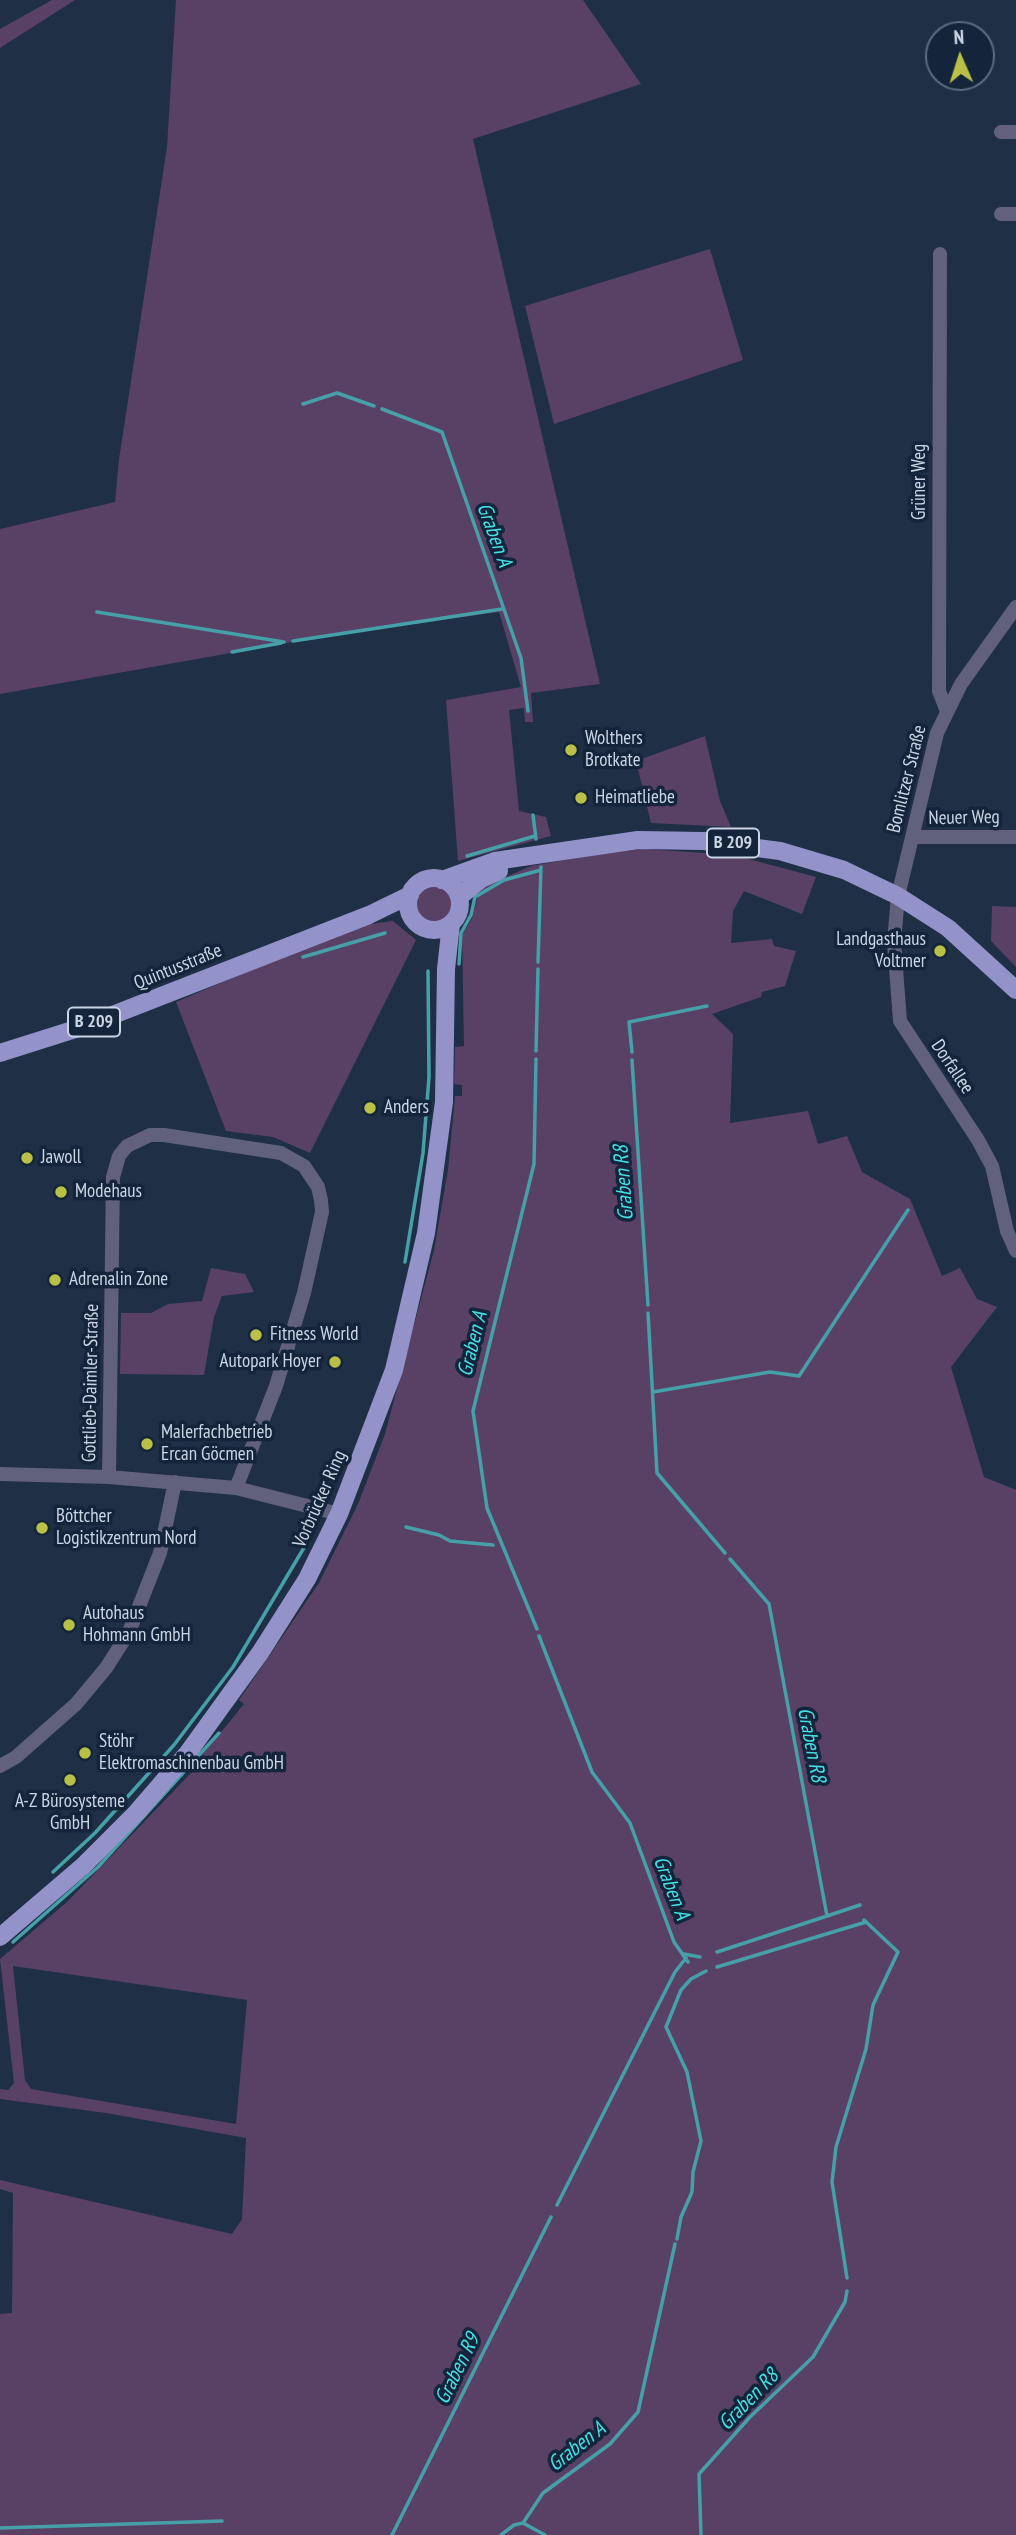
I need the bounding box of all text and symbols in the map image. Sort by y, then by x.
north arrow [925,21,995,91]
text: N [953,25,965,49]
street label: Grüner Weg [909,444,931,520]
water label: Graben A [471,500,517,570]
street label: Bomlitzer Straße [883,723,931,835]
place label: Wolthers Brotkate [585,728,643,772]
marker: Wolthers Brotkate [563,742,579,758]
place label: Heimatliebe [595,787,675,809]
marker: Heimatliebe [573,790,589,806]
street label: Neuer Weg [928,806,1000,830]
road number: B 209 [707,828,759,858]
place label: Landgasthaus Voltmer [836,929,926,973]
street label: Quintusstraße [131,939,225,995]
marker: Landgasthaus Voltmer [932,943,948,959]
road number: B 209 [68,1007,120,1036]
street label: Dorfallee [926,1036,978,1098]
place label: Anders [384,1097,429,1119]
marker: Anders [362,1100,378,1116]
water label: Graben R8 [609,1144,639,1222]
place label: Jawoll [41,1147,81,1169]
marker: Jawoll [19,1150,35,1166]
place label: Modehaus [75,1181,142,1203]
marker: Modehaus [53,1184,69,1200]
place label: Adrenalin Zone [69,1269,168,1291]
marker: Adrenalin Zone [47,1272,63,1288]
street label: Gottlieb-Daimler-Straße [78,1304,104,1462]
water label: Graben A [453,1309,493,1379]
place label: Fitness World [270,1324,358,1346]
marker: Fitness World [248,1327,264,1343]
place label: Autopark Hoyer [220,1351,321,1373]
marker: Autopark Hoyer [327,1354,343,1370]
place label: Malerfachbetrieb Ercan Göcmen [161,1422,273,1466]
marker: Malerfachbetrieb Ercan Göcmen [139,1436,155,1452]
street label: Vorbrücker Ring [288,1447,352,1551]
place label: Böttcher Logistikzentrum Nord [56,1506,196,1550]
marker: Böttcher Logistikzentrum Nord [34,1520,50,1536]
place label: Autohaus Hohmann GmbH [83,1603,191,1647]
marker: Autohaus Hohmann GmbH [61,1617,77,1633]
water label: Graben R8 [791,1706,831,1784]
place label: Stöhr Elektromaschinenbau GmbH [99,1731,284,1775]
marker: Stöhr Elektromaschinenbau GmbH [77,1745,93,1761]
marker: A-Z Bürosysteme GmbH [62,1772,78,1788]
place label: A-Z Bürosysteme GmbH [15,1791,125,1835]
water label: Graben A [647,1853,695,1923]
water label: Graben R9 [430,2330,486,2408]
water label: Graben R8 [714,2364,784,2436]
water label: Graben A [543,2417,611,2477]

